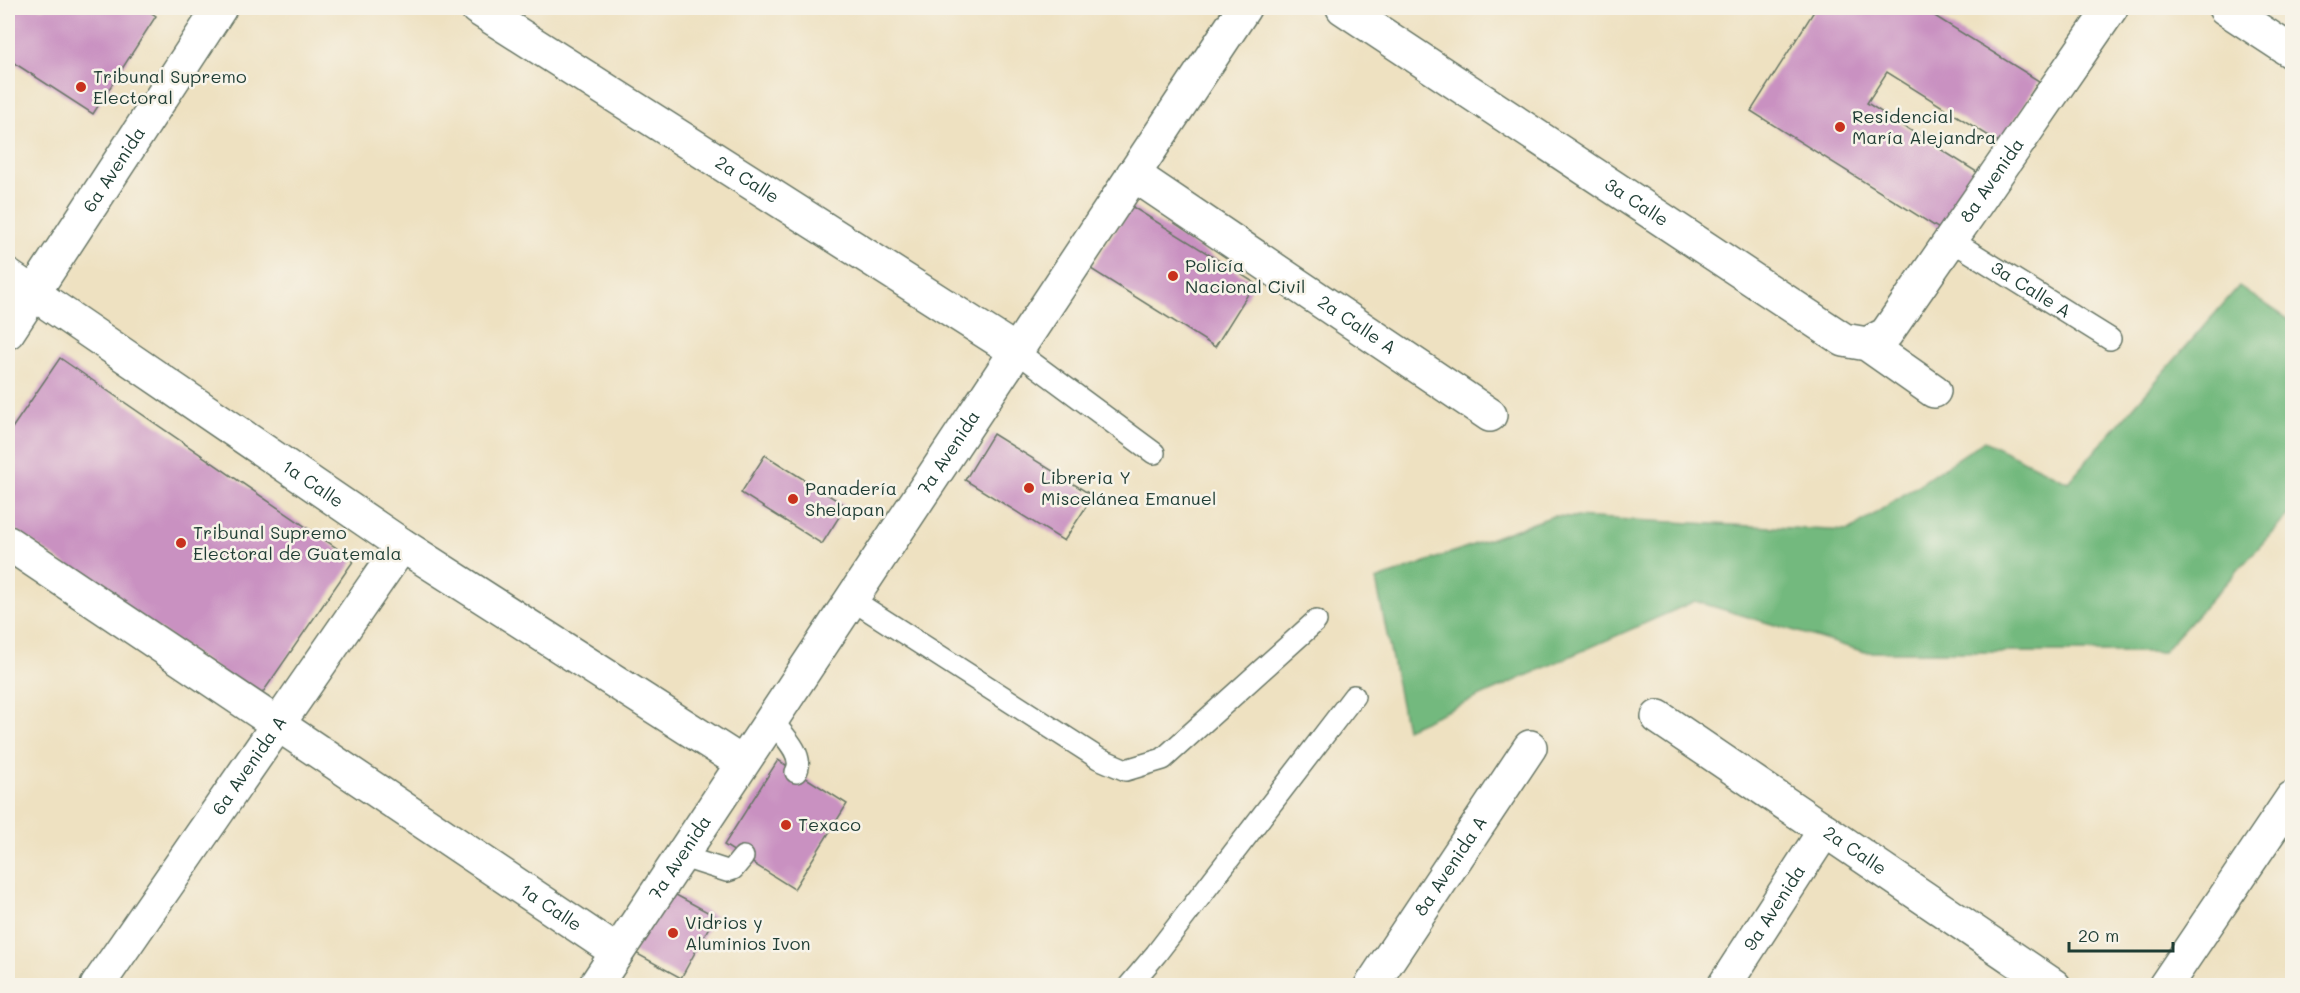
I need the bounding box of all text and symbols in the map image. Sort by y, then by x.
place label: Tribunal Supremo Electoral [93,64,247,109]
marker: Tribunal Supremo Electoral [74,80,88,94]
place label: Residencial María Alejandra [1852,104,1996,149]
marker: Residencial María Alejandra [1833,120,1847,134]
street label: 6a Avenida [77,122,150,216]
street label: 8a Avenida [1954,133,2029,227]
street label: 2a Calle [711,150,784,208]
street label: 3a Calle [1600,172,1674,231]
place label: Policía Nacional Civil [1185,253,1306,298]
street label: 3a Calle A [1987,255,2076,323]
marker: Policía Nacional Civil [1166,269,1180,283]
street label: 2a Calle A [1314,289,1401,359]
street label: 7a Avenida [911,405,985,499]
street label: 1a Calle [278,454,349,513]
place label: Libreria Y Miscelánea Emanuel [1041,465,1217,510]
place label: Panadería Shelapan [805,476,897,521]
marker: Libreria Y Miscelánea Emanuel [1022,481,1036,495]
marker: Panadería Shelapan [786,492,800,506]
place label: Tribunal Supremo Electoral de Guatemala [193,520,402,565]
marker: Tribunal Supremo Electoral de Guatemala [174,536,188,550]
street label: 6a Avenida A [206,711,291,819]
street label: 7a Avenida [643,810,716,904]
street label: 8a Avenida A [1408,811,1492,920]
place label: Texaco [798,812,861,836]
marker: Texaco [779,818,793,832]
street label: 2a Calle [1819,820,1892,880]
street label: 9a Avenida [1737,860,1810,955]
street label: 1a Calle [516,878,587,936]
place label: Vidrios y Aluminios Ivon [685,910,810,955]
scale bar [2069,915,2172,953]
text: 20 m [2078,923,2119,947]
marker: Vidrios y Aluminios Ivon [666,926,680,940]

